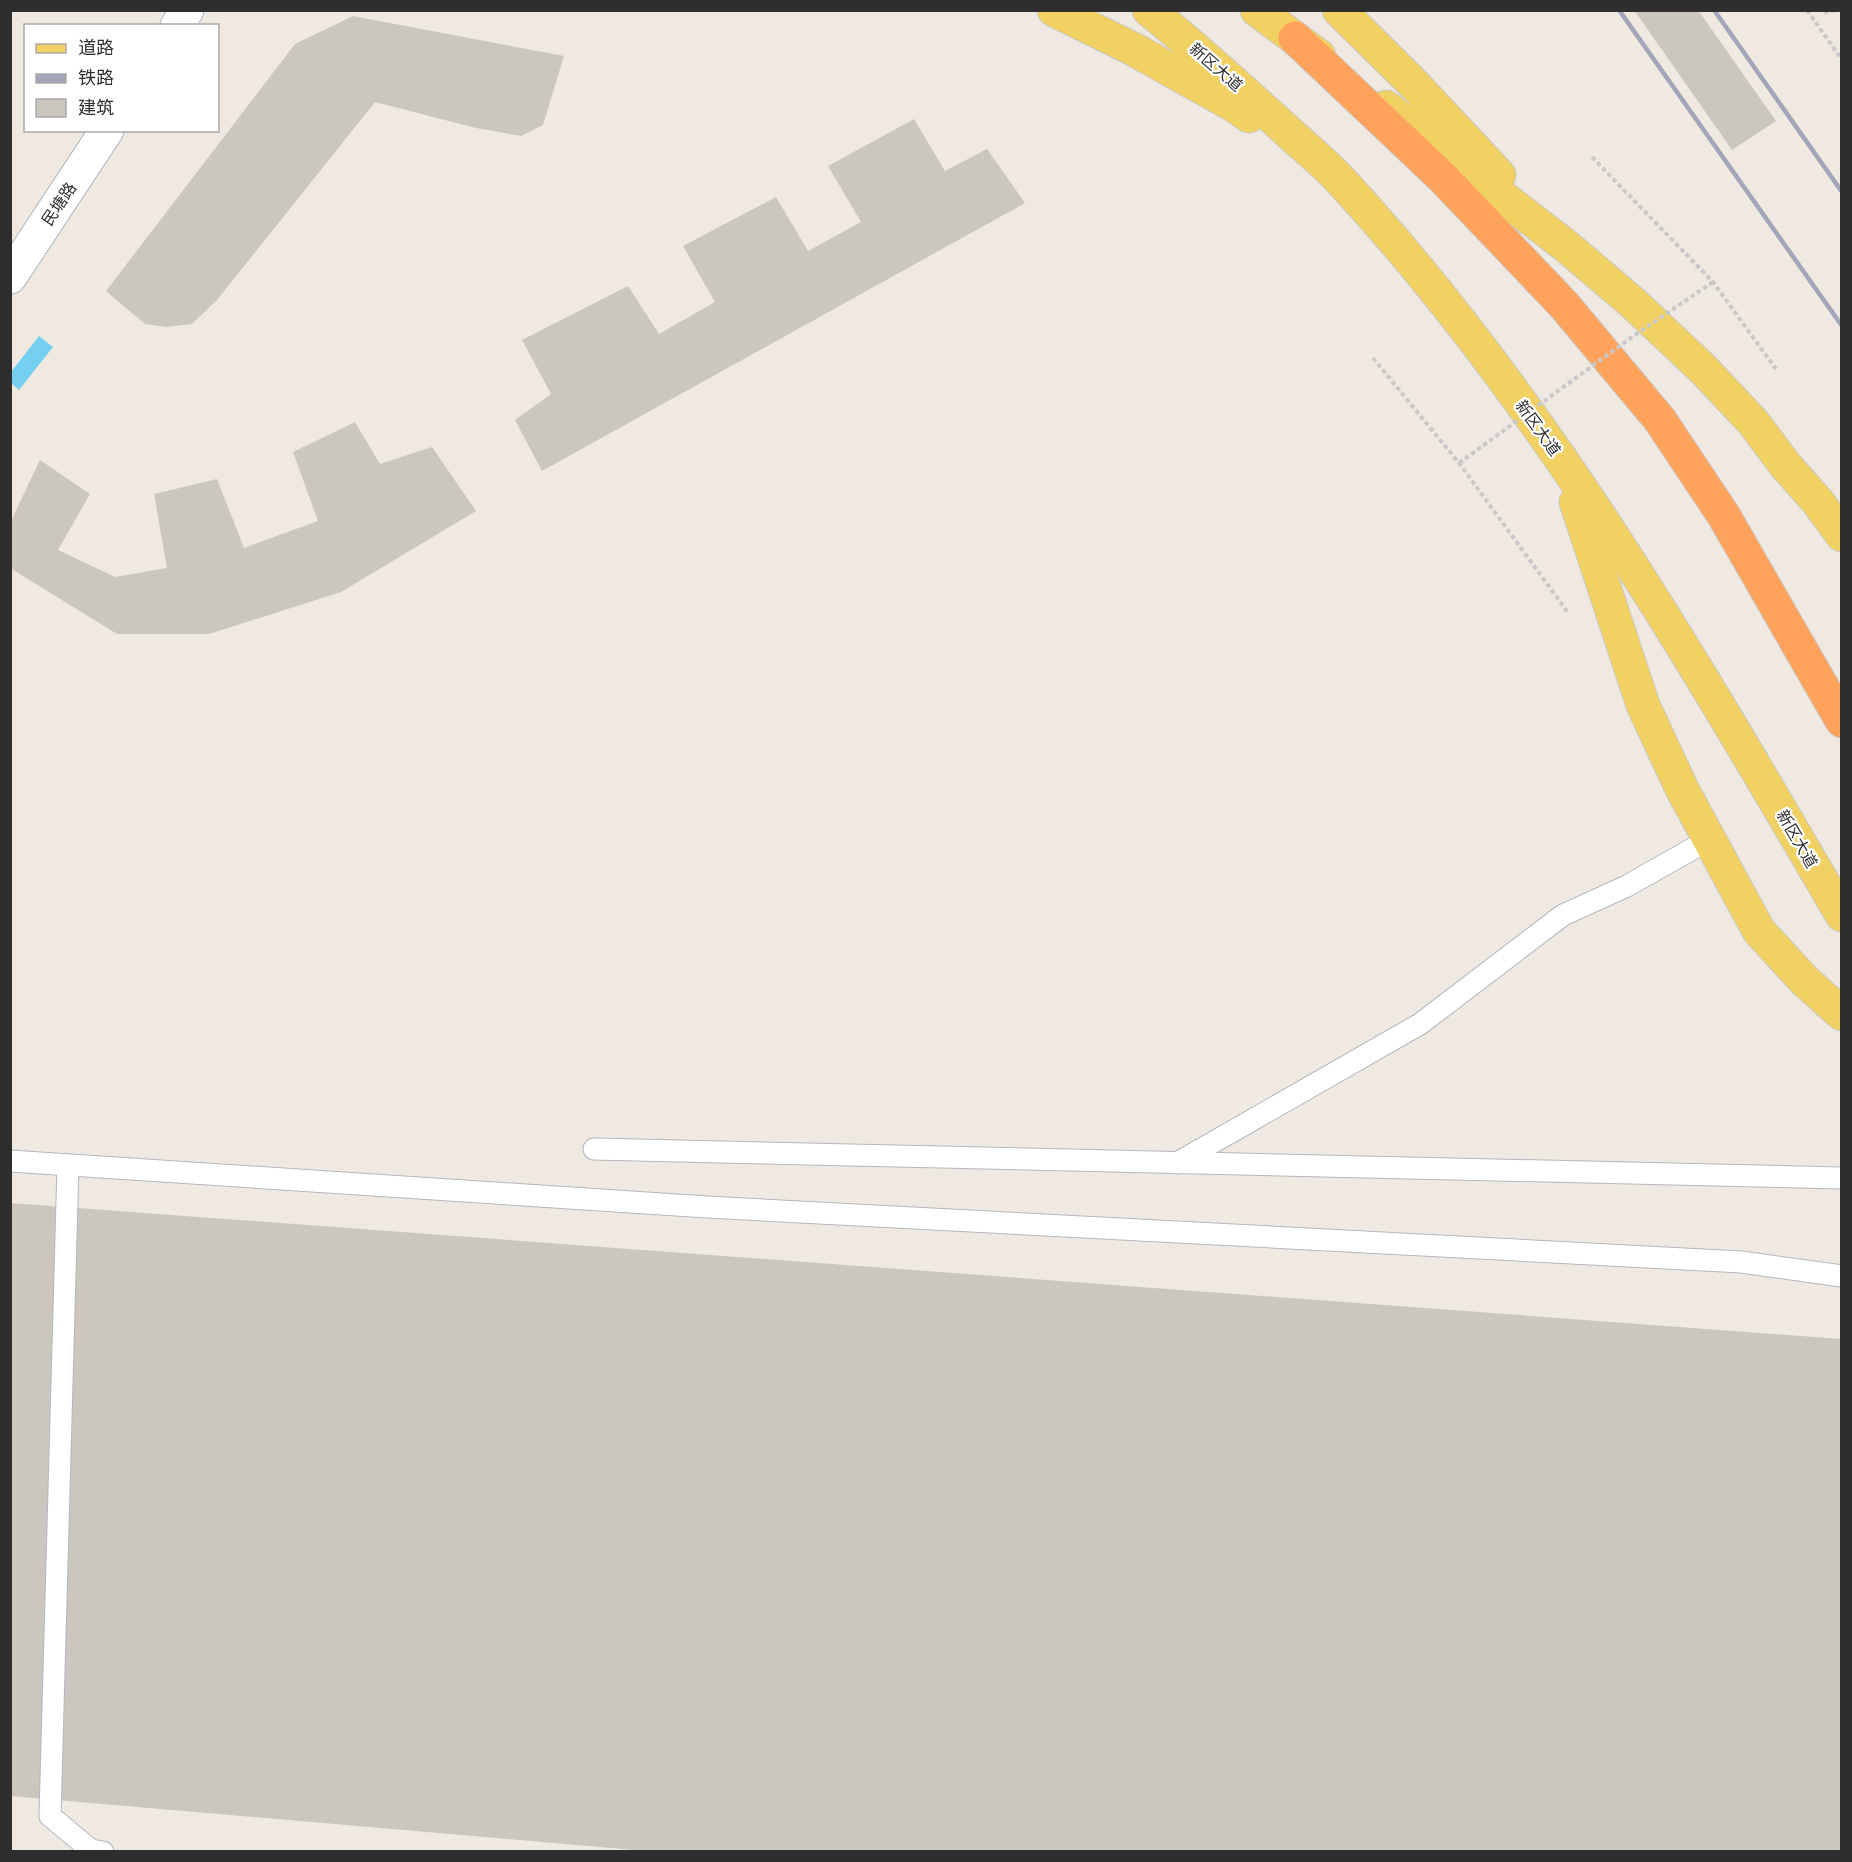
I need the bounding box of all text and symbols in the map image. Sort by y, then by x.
legend [24,24,219,132]
text: 道路 [78,38,114,58]
street label: 新区大道 [1186,40,1246,94]
text: 铁路 [78,68,114,88]
text: 建筑 [78,98,114,118]
street label: 民塘路 [39,179,79,229]
street label: 新区大道 [1512,397,1564,459]
street label: 新区大道 [1774,807,1820,871]

